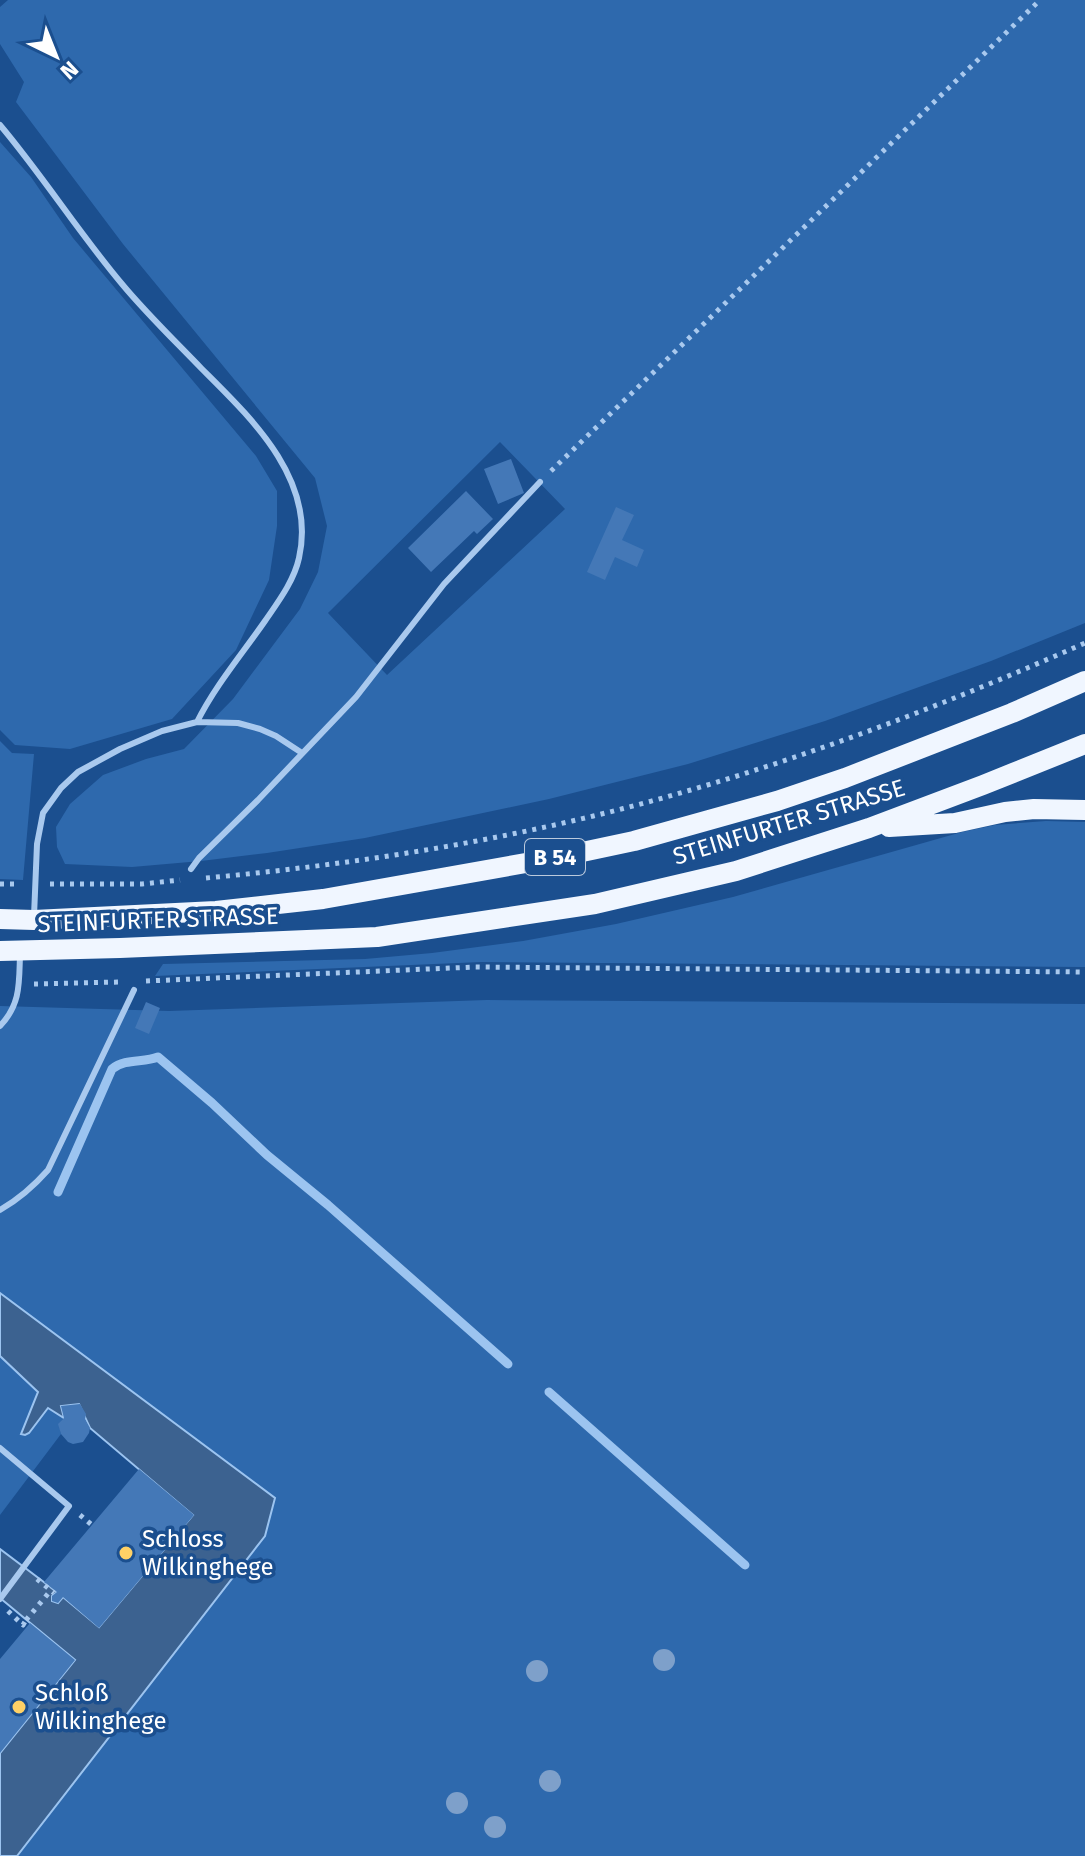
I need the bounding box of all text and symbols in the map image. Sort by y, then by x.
north arrow [16,16,96,96]
text: N [55,55,84,85]
street label: STEINFURTER STRASSE [670,773,908,871]
road number: B 54 [525,839,585,875]
street label: STEINFURTER STRASSE [37,902,279,938]
place label: Schloss Wilkinghege [142,1525,274,1581]
marker: Schloss Wilkinghege [117,1544,135,1562]
place label: Schloß Wilkinghege [35,1679,167,1735]
marker: Schloß Wilkinghege [10,1698,28,1716]

